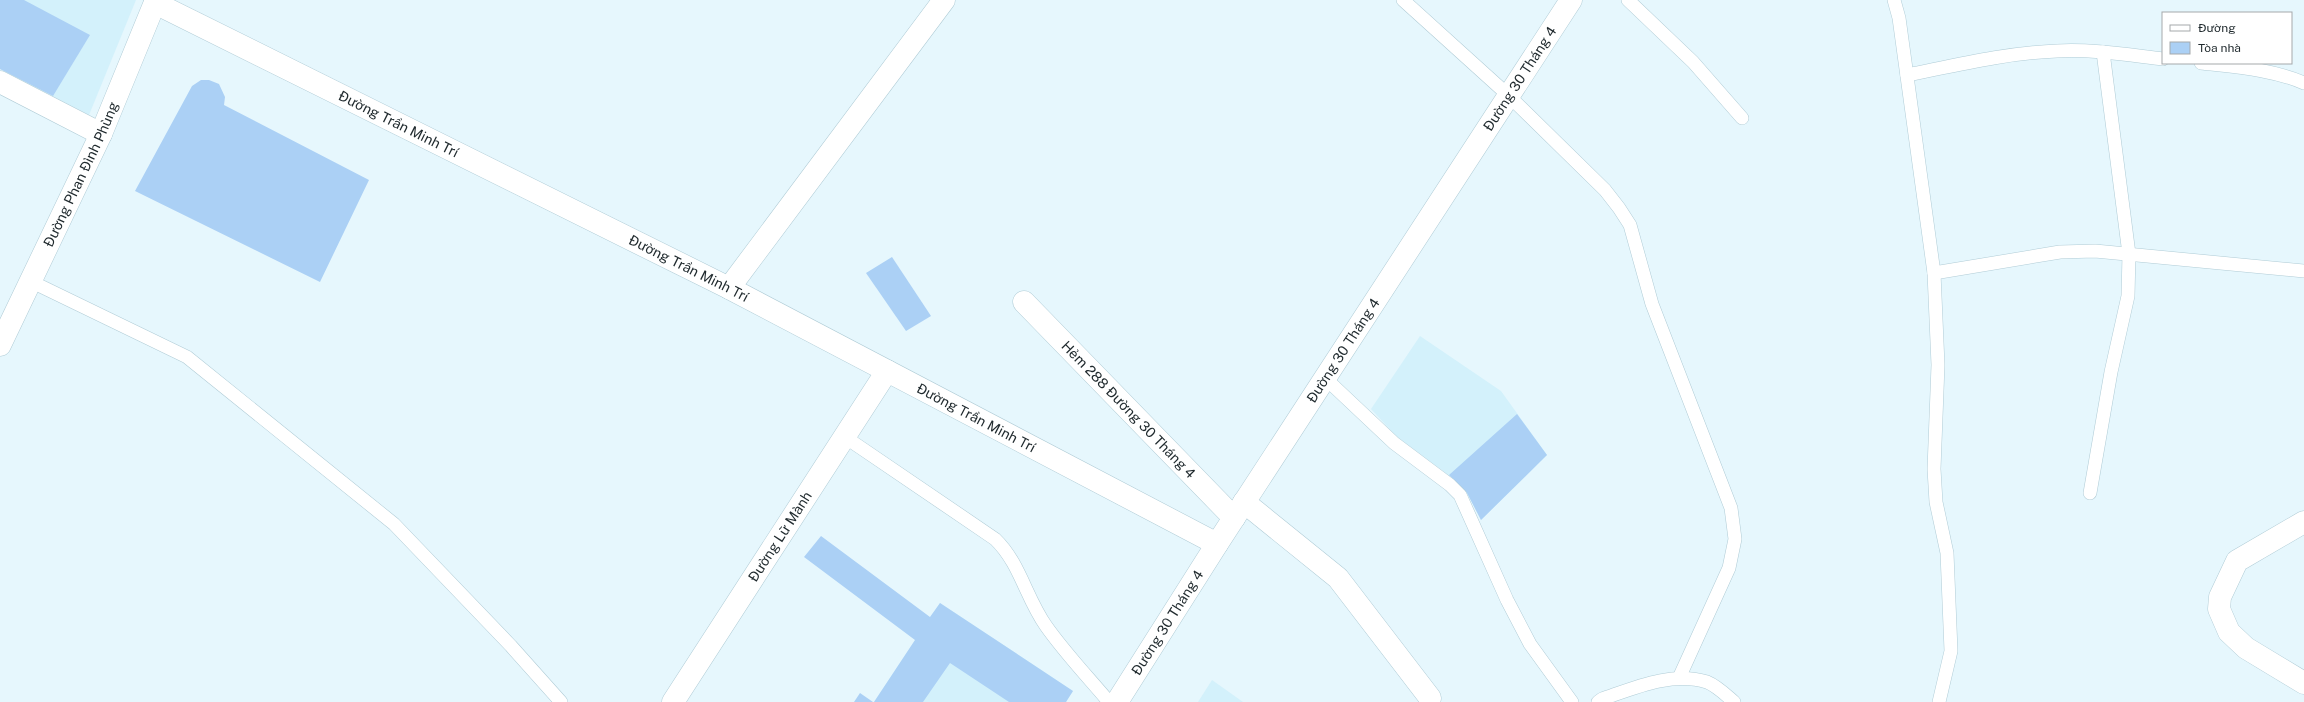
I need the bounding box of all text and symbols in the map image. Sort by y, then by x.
legend [2162,12,2292,64]
text: Đường [2198,21,2236,35]
street label: Đường 30 Tháng 4 [1480,23,1560,134]
text: Tòa nhà [2198,41,2241,55]
street label: Đường Trần Minh Trí [336,87,462,161]
street label: Đường Phan Đình Phùng [40,99,122,249]
street label: Đường Trần Minh Trí [626,232,752,305]
street label: Đường 30 Tháng 4 [1303,295,1383,406]
street label: Hẻm 288 Đường 30 Tháng 4 [1058,338,1199,482]
street label: Đường Trần Minh Trí [914,380,1039,456]
street label: Đường Lữ Mành [745,488,815,585]
street label: Đường 30 Tháng 4 [1128,567,1207,678]

